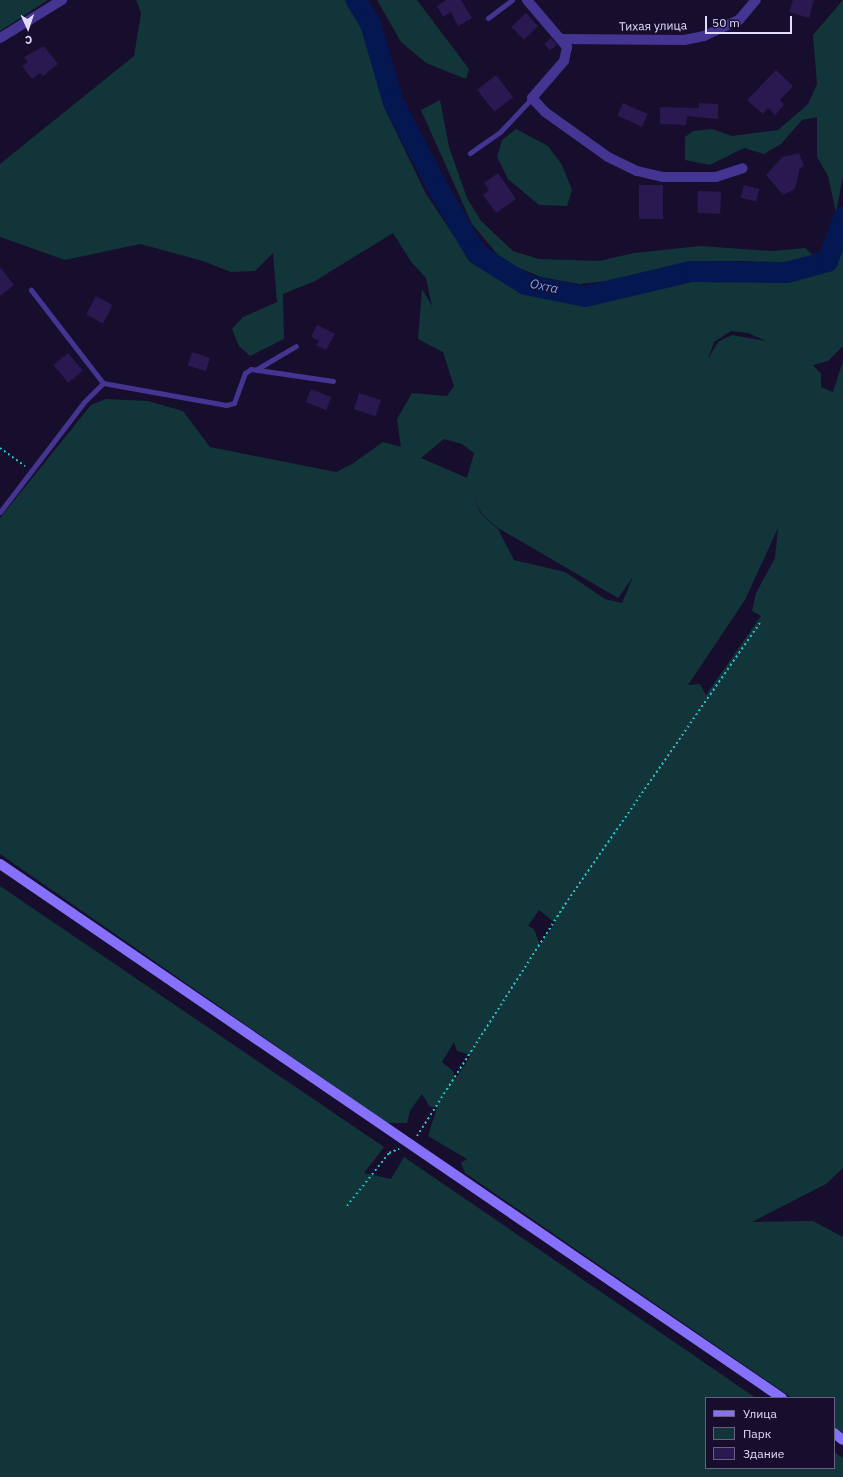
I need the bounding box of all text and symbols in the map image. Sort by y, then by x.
north arrow [8,8,48,48]
scale bar [707,8,794,34]
text: 50 m [712,15,740,30]
street label: Тихая улица [619,18,687,34]
text: С [25,33,33,47]
water label: Охта [528,276,560,298]
legend [705,1397,835,1469]
text: Улица [743,1406,777,1421]
text: Парк [743,1426,771,1441]
text: Здание [743,1446,784,1461]

